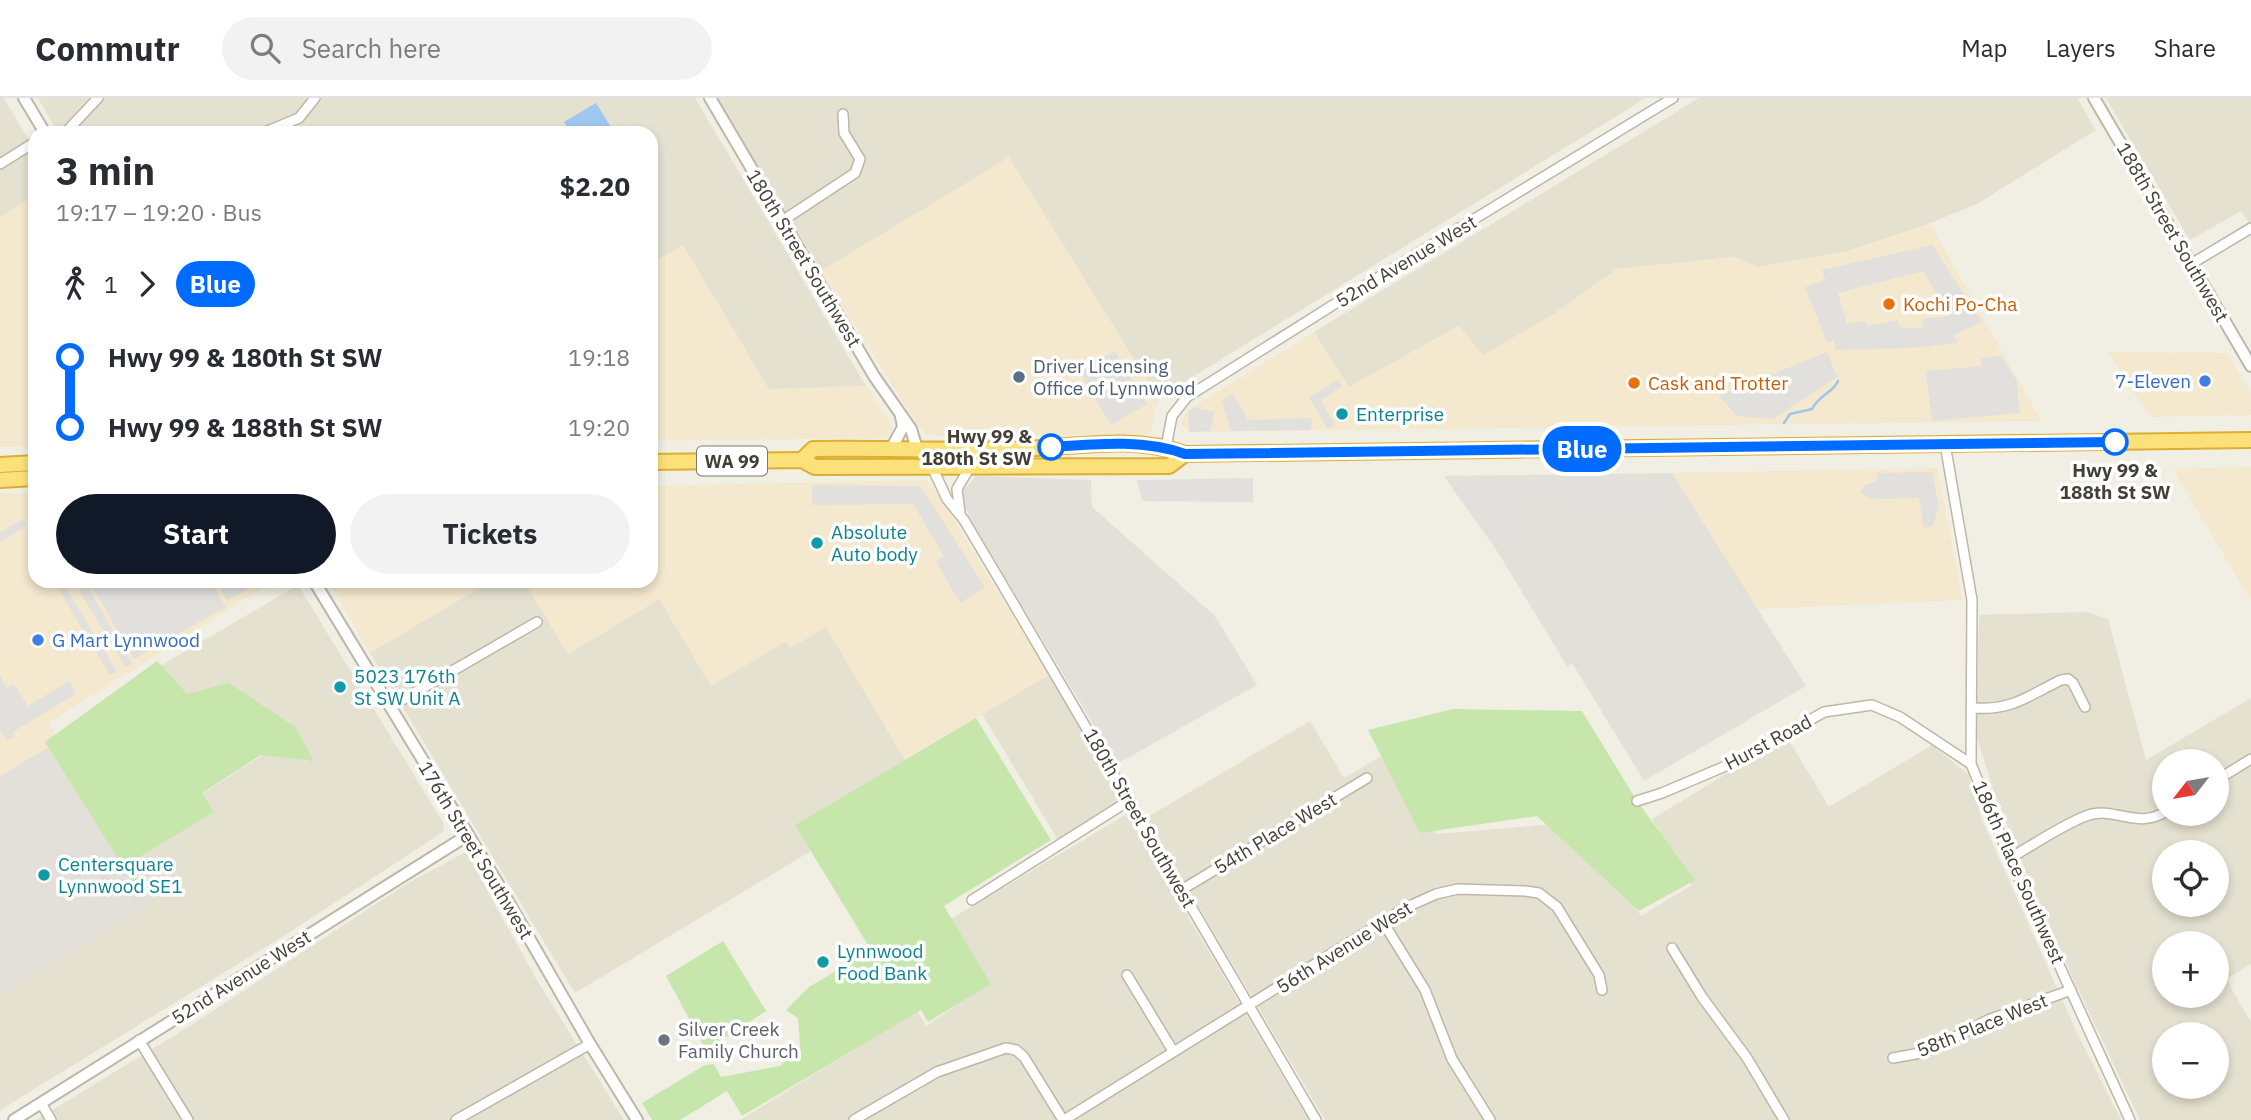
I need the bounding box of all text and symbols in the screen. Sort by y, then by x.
search box [222,17,712,80]
text: Commutr [35,27,180,70]
icon: search [246,29,284,67]
text: Search here [302,31,441,65]
text: Map [1961,32,2008,64]
text: Layers [2046,32,2116,64]
text: Share [2154,32,2216,64]
street label: 188th Street Southwest [2112,138,2234,326]
text: 3 min [56,146,155,195]
street label: 180th Street Southwest [741,165,867,351]
text: $2.20 [560,169,630,203]
text: 19:17 – 19:20 · Bus [56,197,262,227]
street label: 52nd Avenue West [1331,210,1481,312]
icon: walk [56,265,94,303]
icon: forward [128,265,166,303]
text: Blue [190,268,241,300]
text: 1 [104,269,118,299]
place label: Kochi Po-Cha [1903,292,2017,316]
marker: Kochi Po-Cha [1881,296,1897,312]
text: Hwy 99 & 180th St SW [108,340,383,374]
text: 19:18 [568,342,630,372]
place label: Driver Licensing Office of Lynnwood [1033,354,1195,400]
marker: Driver Licensing Office of Lynnwood [1011,369,1027,385]
place label: 7-Eleven [2115,369,2191,393]
place label: Cask and Trotter [1648,371,1788,395]
marker: 7-Eleven [2197,373,2213,389]
marker: Cask and Trotter [1626,375,1642,391]
place label: Enterprise [1356,402,1444,426]
marker: Enterprise [1334,406,1350,422]
text: Hwy 99 & 188th St SW [108,410,383,444]
text: 19:20 [568,412,630,442]
place label: Hwy 99 & 180th St SW [921,424,1032,470]
line badge: Blue [1533,426,1631,472]
marker: Hwy 99 & 188th St SW [2102,429,2128,455]
text: Blue [1556,433,1608,465]
marker: Hwy 99 & 180th St SW [1038,434,1064,460]
road number: WA 99 [697,446,767,475]
place label: Hwy 99 & 188th St SW [2060,458,2170,504]
button: Start [56,494,336,574]
button: Tickets [350,494,630,574]
place label: Absolute Auto body [831,520,918,566]
marker: Absolute Auto body [809,535,825,551]
place label: G Mart Lynnwood [52,628,200,652]
marker: G Mart Lynnwood [30,632,46,648]
place label: 5023 176th St SW Unit A [354,664,460,710]
marker: 5023 176th St SW Unit A [332,679,348,695]
street label: Hurst Road [1720,709,1816,775]
street label: 180th Street Southwest [1079,724,1201,912]
north arrow [2152,749,2230,826]
map controls [2152,749,2229,1099]
street label: 176th Street Southwest [413,757,539,943]
street label: 186th Place Southwest [1968,777,2070,967]
street label: 54th Place West [1209,787,1341,879]
button: locate [2152,840,2229,917]
place label: Centersquare Lynnwood SE1 [58,852,183,898]
marker: Centersquare Lynnwood SE1 [36,867,52,883]
street label: 56th Avenue West [1272,896,1416,998]
street label: 52nd Avenue West [167,924,315,1030]
button: + [2152,931,2229,1008]
place label: Lynnwood Food Bank [837,939,927,985]
marker: Lynnwood Food Bank [815,954,831,970]
street label: 58th Place West [1913,988,2051,1062]
place label: Silver Creek Family Church [678,1017,799,1063]
button: − [2152,1022,2229,1099]
marker: Silver Creek Family Church [656,1032,672,1048]

